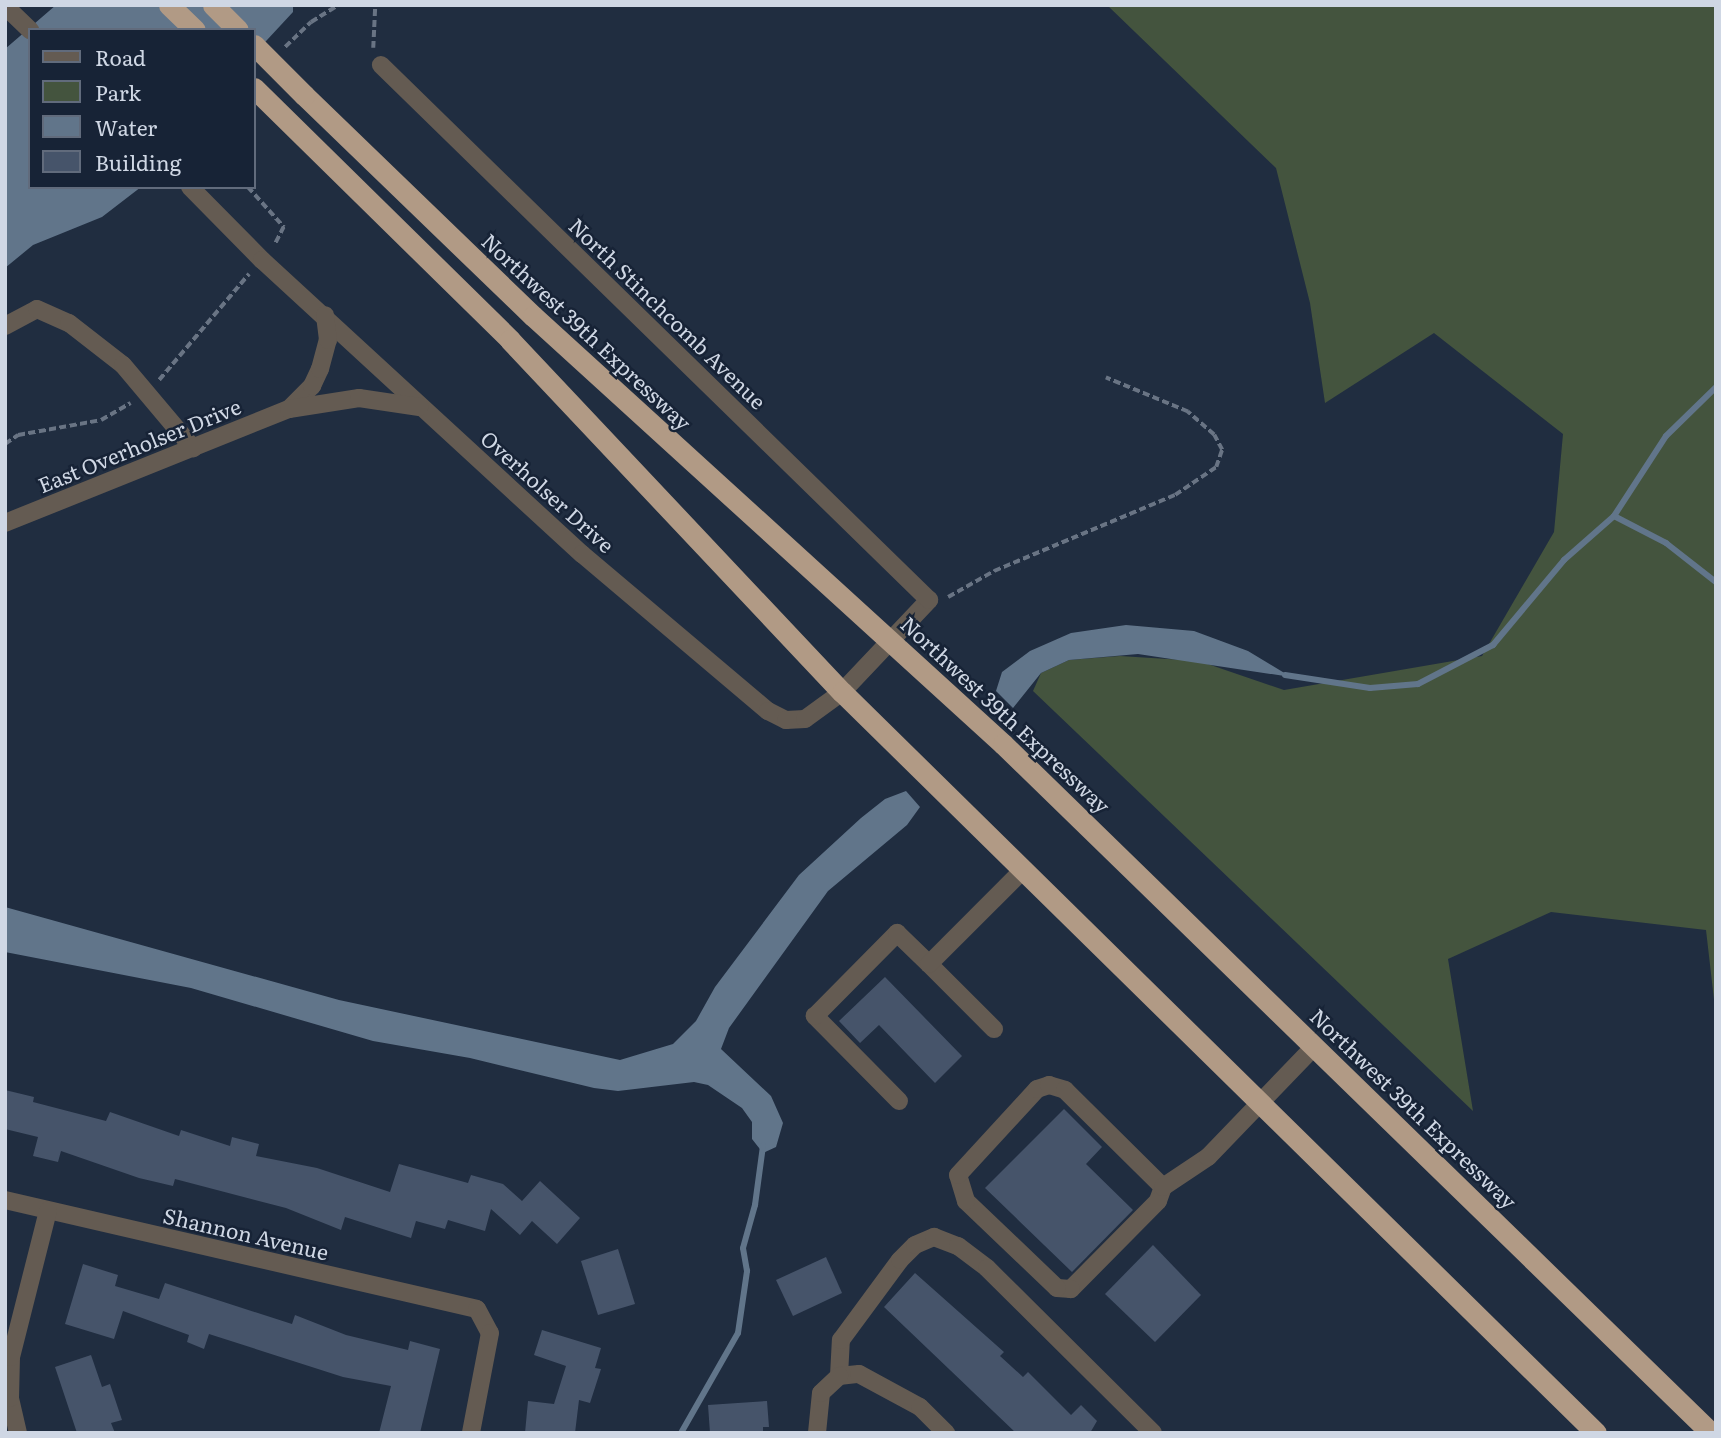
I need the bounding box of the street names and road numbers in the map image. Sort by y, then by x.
street label: North Stinchcomb Avenue [564,212,772,414]
street label: Northwest 39th Expressway [477,227,697,435]
street label: East Overholser Drive [34,393,244,497]
street label: Overholser Drive [476,425,620,557]
street label: Northwest 39th Expressway [896,610,1116,818]
street label: Northwest 39th Expressway [1306,1003,1522,1213]
street label: Shannon Avenue [161,1202,331,1264]

